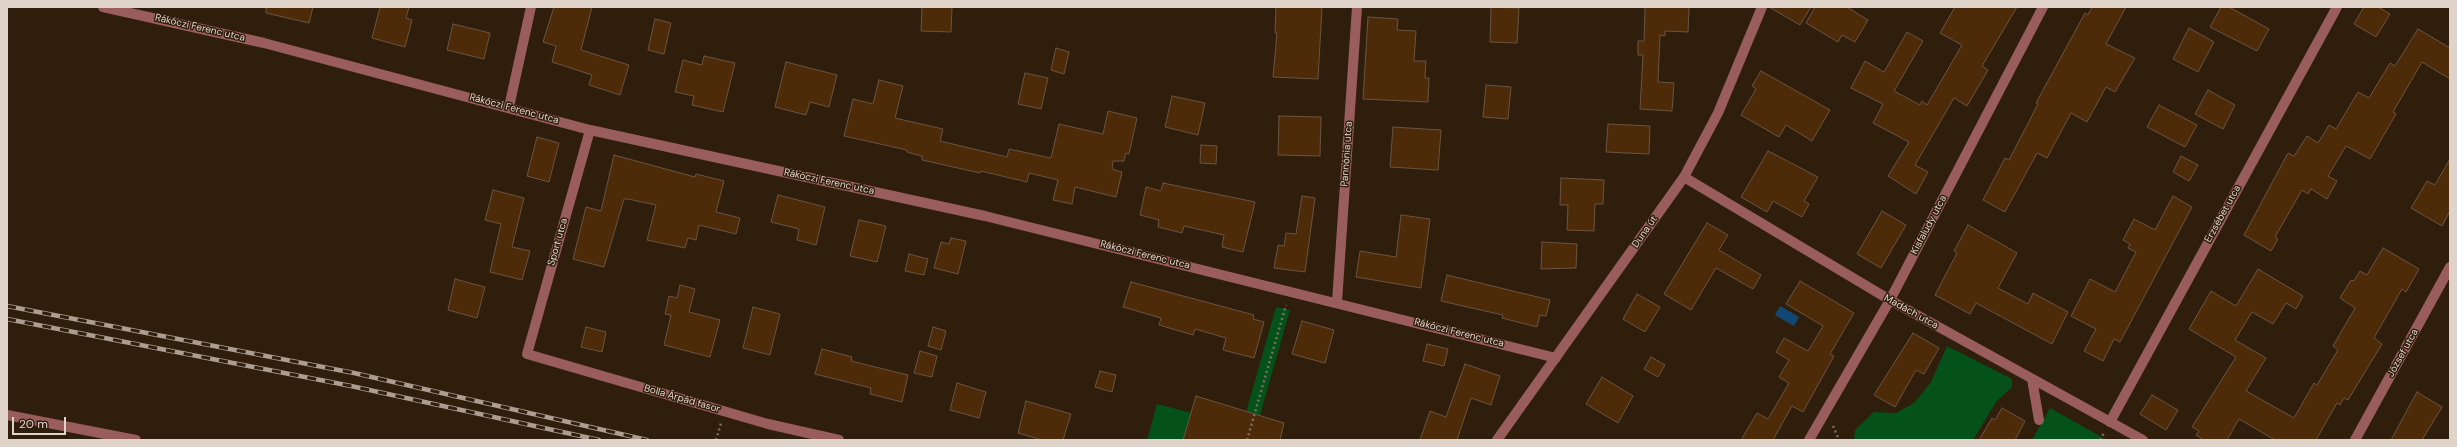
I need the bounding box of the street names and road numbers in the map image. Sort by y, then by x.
street label: Rákóczi Ferenc utca [154,12,246,44]
street label: Rákóczi Ferenc utca [468,91,560,127]
street label: Pannónia utca [1339,121,1355,187]
street label: Rákóczi Ferenc utca [783,167,875,197]
street label: Erzsébet utca [2202,183,2244,245]
street label: Kisfaludy utca [1908,193,1950,257]
street label: Duna út [1630,214,1660,250]
street label: Sport utca [545,217,571,267]
street label: Rákóczi Ferenc utca [1099,238,1191,272]
street label: Madách utca [1882,292,1940,332]
street label: Rákóczi Ferenc utca [1413,316,1505,350]
street label: József utca [2385,327,2421,379]
street label: Bolla Árpád fasor [642,382,722,416]

